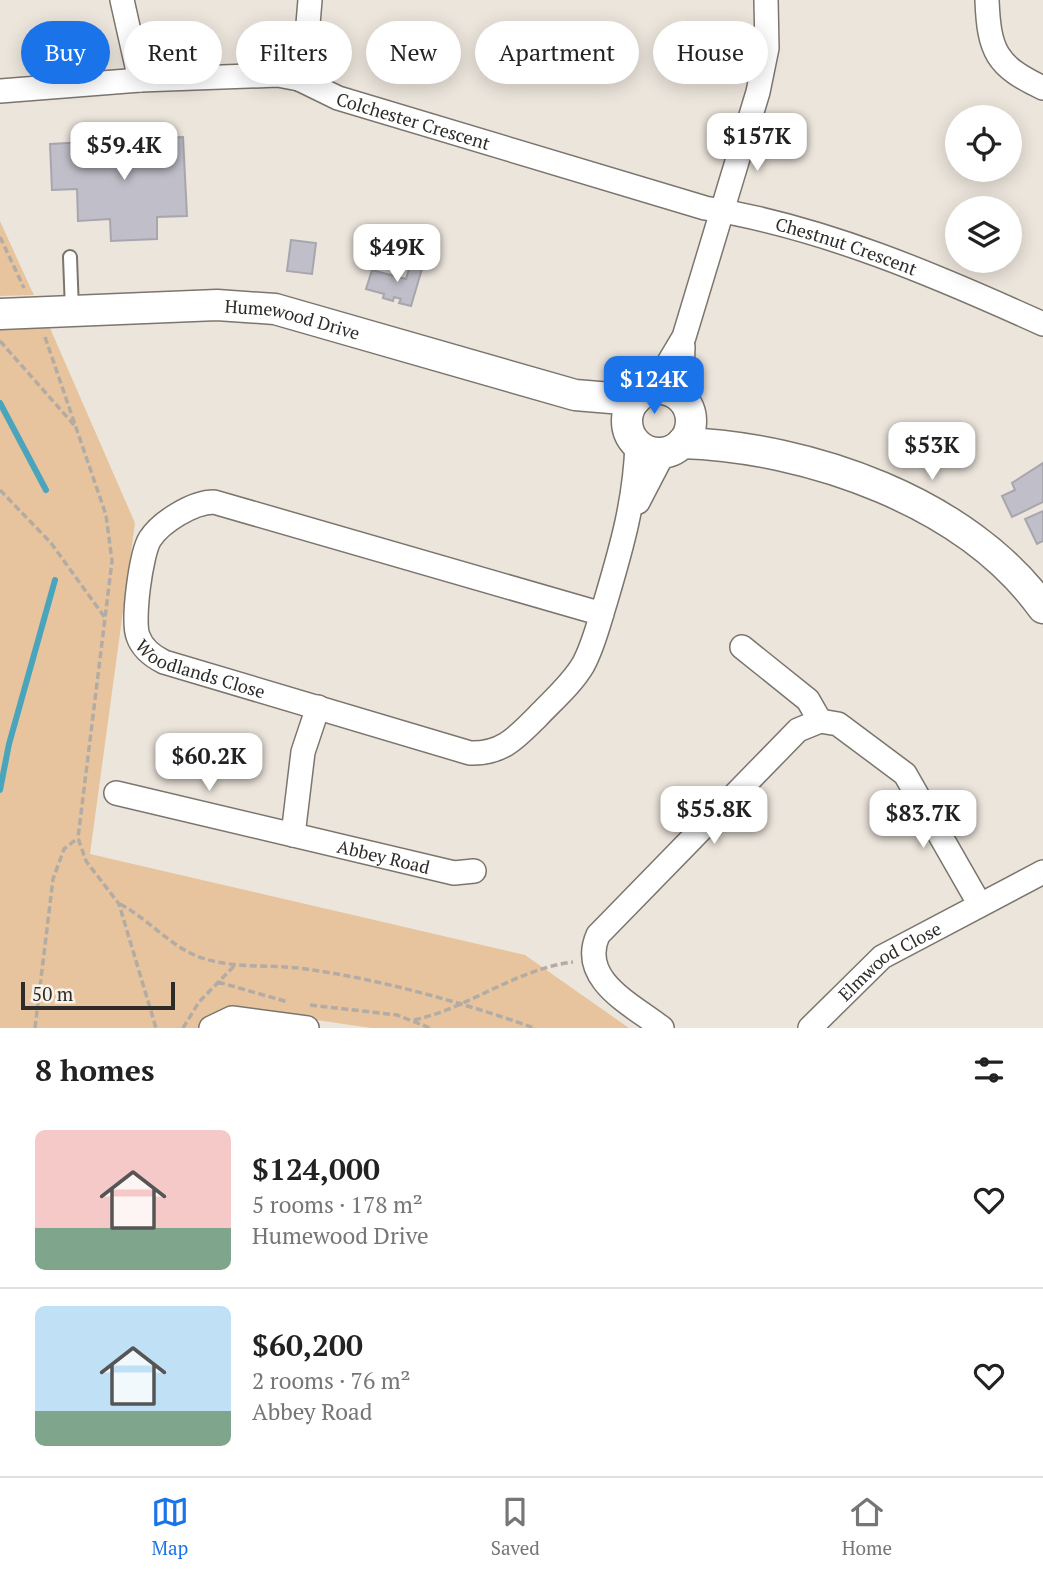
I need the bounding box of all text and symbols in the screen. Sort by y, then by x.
chip: Buy [21,21,110,84]
chip: Rent [124,21,222,84]
chip: Filters [236,21,352,84]
chip: New [366,21,461,84]
chip: Apartment [475,21,639,84]
chip: House [653,21,768,84]
street label: Colchester Crescent [334,86,493,155]
map controls [945,105,1022,273]
button: locate [945,105,1022,182]
pin: $157K [708,114,806,173]
text: $157K [723,120,791,151]
pin: $59.4K [67,122,181,182]
text: $59.4K [86,129,162,160]
button: layers [945,196,1022,273]
street label: Chestnut Crescent [773,211,921,281]
pin: $49K [356,224,438,284]
text: $49K [369,231,425,262]
street label: Humewood Drive [224,294,363,345]
pin: $124K [605,356,703,416]
text: $124K [620,363,688,394]
pin: $53K [891,422,973,482]
text: $53K [904,429,960,460]
street label: Woodlands Close [130,634,268,703]
pin: $60.2K [152,734,266,793]
text: $60.2K [171,740,247,771]
pin: $55.8K [657,786,771,846]
pin: $83.7K [866,790,980,850]
text: $55.8K [676,793,752,824]
text: $83.7K [885,797,961,828]
street label: Abbey Road [335,834,432,879]
street label: Elmwood Close [833,916,945,1006]
scale bar [21,979,175,1011]
text: 50 m [32,981,73,1006]
text: 8 homes [35,1050,154,1090]
icon: filters [970,1051,1008,1089]
text: $124,000 [252,1149,380,1189]
icon: home [91,1158,175,1242]
icon: heart [970,1181,1008,1219]
text: 5 rooms · 178 m² [252,1189,423,1220]
text: Humewood Drive [252,1220,428,1251]
text: $60,200 [252,1325,363,1365]
icon: home [91,1334,175,1418]
icon: heart [970,1357,1008,1395]
text: 2 rooms · 76 m² [252,1365,411,1396]
text: Abbey Road [252,1396,372,1427]
tab: Map [151,1493,189,1560]
tab: Saved [491,1493,540,1560]
tab: Home [842,1493,892,1560]

